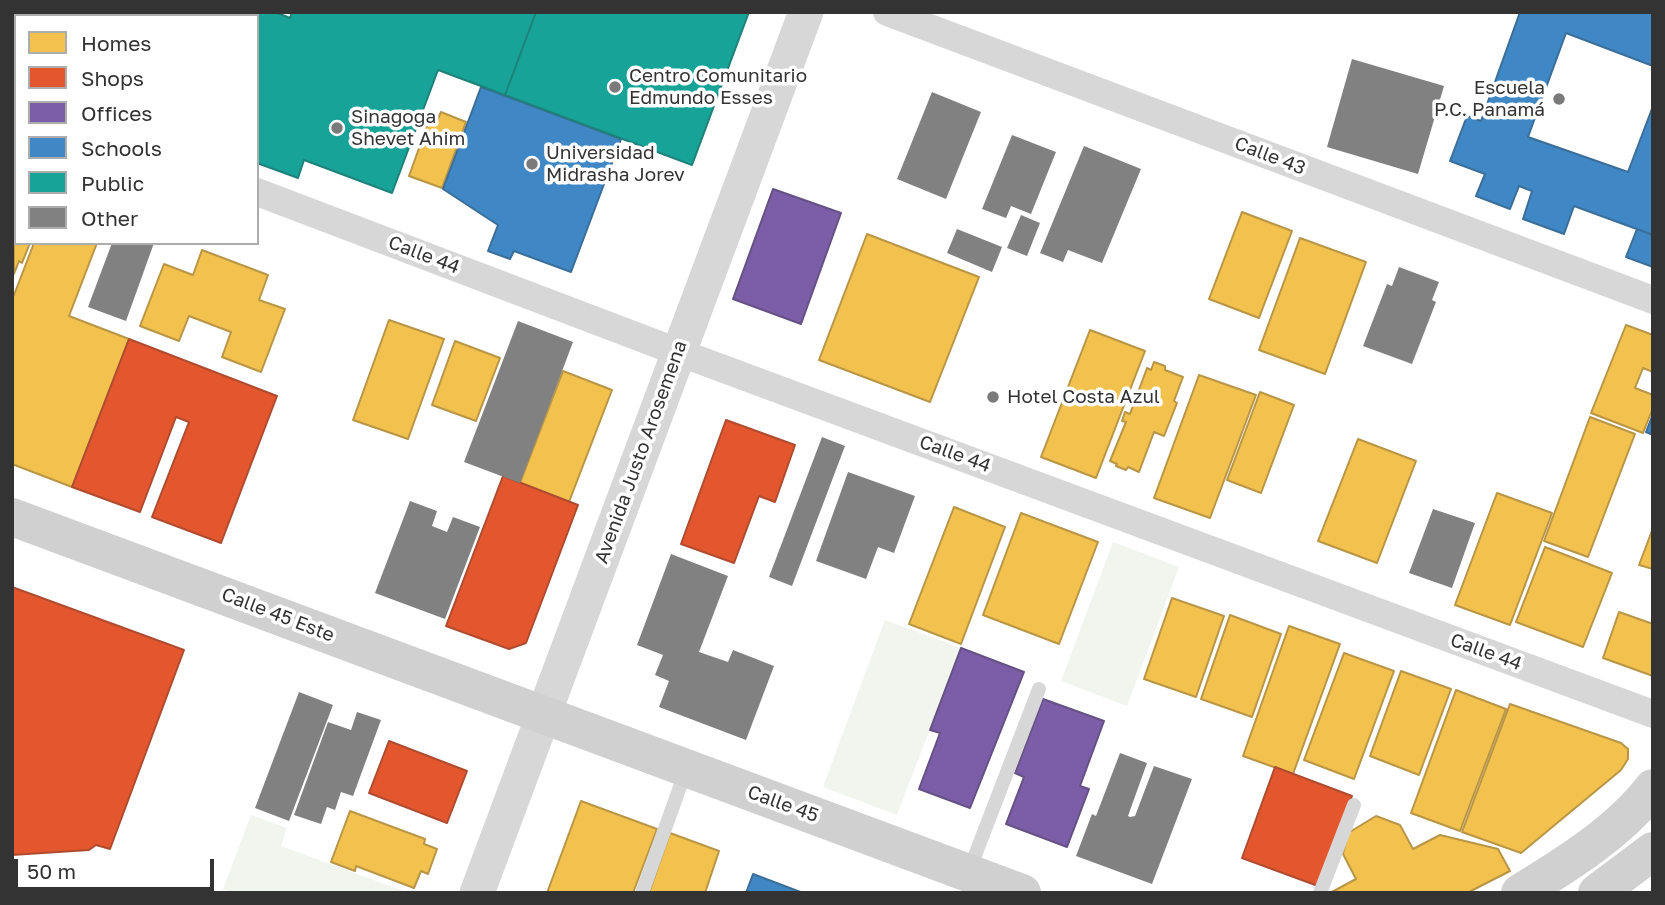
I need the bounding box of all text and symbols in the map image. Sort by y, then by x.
legend [14,14,259,245]
text: Homes [81,30,151,56]
text: Shops [81,65,144,91]
place label: Centro Comunitario Edmundo Esses [629,65,807,109]
place label: Escuela P.C. Panamá [1434,77,1545,121]
marker: Centro Comunitario Edmundo Esses [607,79,623,95]
marker: Escuela P.C. Panamá [1551,91,1567,107]
text: Offices [81,100,152,126]
place label: Sinagoga Shevet Ahim [351,106,465,150]
marker: Sinagoga Shevet Ahim [329,120,345,136]
street label: Calle 43 [1231,132,1309,180]
text: Schools [81,135,162,161]
place label: Universidad Midrasha Jorev [546,142,685,186]
marker: Universidad Midrasha Jorev [524,156,540,172]
text: Public [81,170,144,196]
text: Other [81,205,138,231]
street label: Calle 44 [385,231,463,279]
street label: Avenida Justo Arosemena [590,338,692,566]
place label: Hotel Costa Azul [1007,386,1160,408]
marker: Hotel Costa Azul [985,389,1001,405]
street label: Calle 44 [916,431,994,477]
street label: Calle 45 Este [218,583,338,647]
street label: Calle 44 [1447,629,1525,675]
street label: Calle 45 [744,781,822,827]
scale bar [18,846,217,890]
text: 50 m [27,858,76,884]

